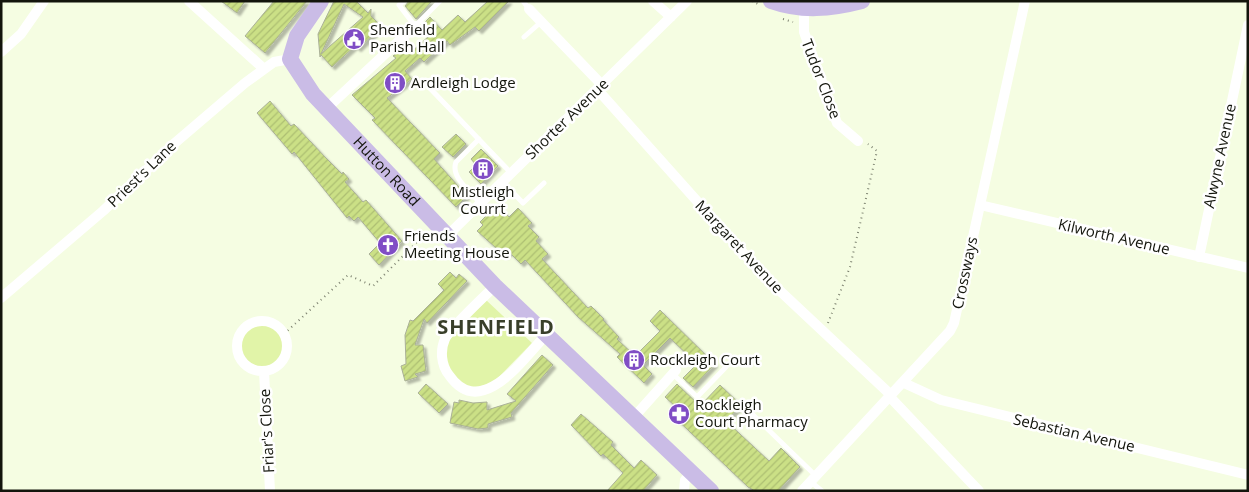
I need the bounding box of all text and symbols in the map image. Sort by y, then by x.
place label: Shenfield Parish Hall [370,19,445,56]
public building icon: Shenfield Parish Hall [342,27,366,51]
street label: Tudor Close [798,36,846,121]
building icon: Ardleigh Lodge [383,71,407,95]
place label: Ardleigh Lodge [411,72,516,92]
street label: Shorter Avenue [520,73,612,163]
street label: Alwyne Avenue [1198,102,1240,210]
street label: Hutton Road [349,132,425,210]
street label: Priest's Lane [103,136,180,211]
building icon: Mistleigh Courrt [471,157,495,181]
place label: Mistleigh Courrt [451,181,515,218]
street label: Margaret Avenue [691,195,788,297]
street label: Kilworth Avenue [1056,213,1172,259]
place label: Friends Meeting House [404,225,510,262]
church icon: Friends Meeting House [376,233,400,257]
street label: Crossways [947,235,981,311]
district label: SHENFIELD [437,313,555,340]
building icon: Rockleigh Court [622,348,646,372]
place label: Rockleigh Court [650,349,760,369]
street label: Friar's Close [254,388,278,474]
place label: Rockleigh Court Pharmacy [695,394,808,431]
pharmacy icon: Rockleigh Court Pharmacy [667,402,691,426]
street label: Sebastian Avenue [1012,408,1137,456]

